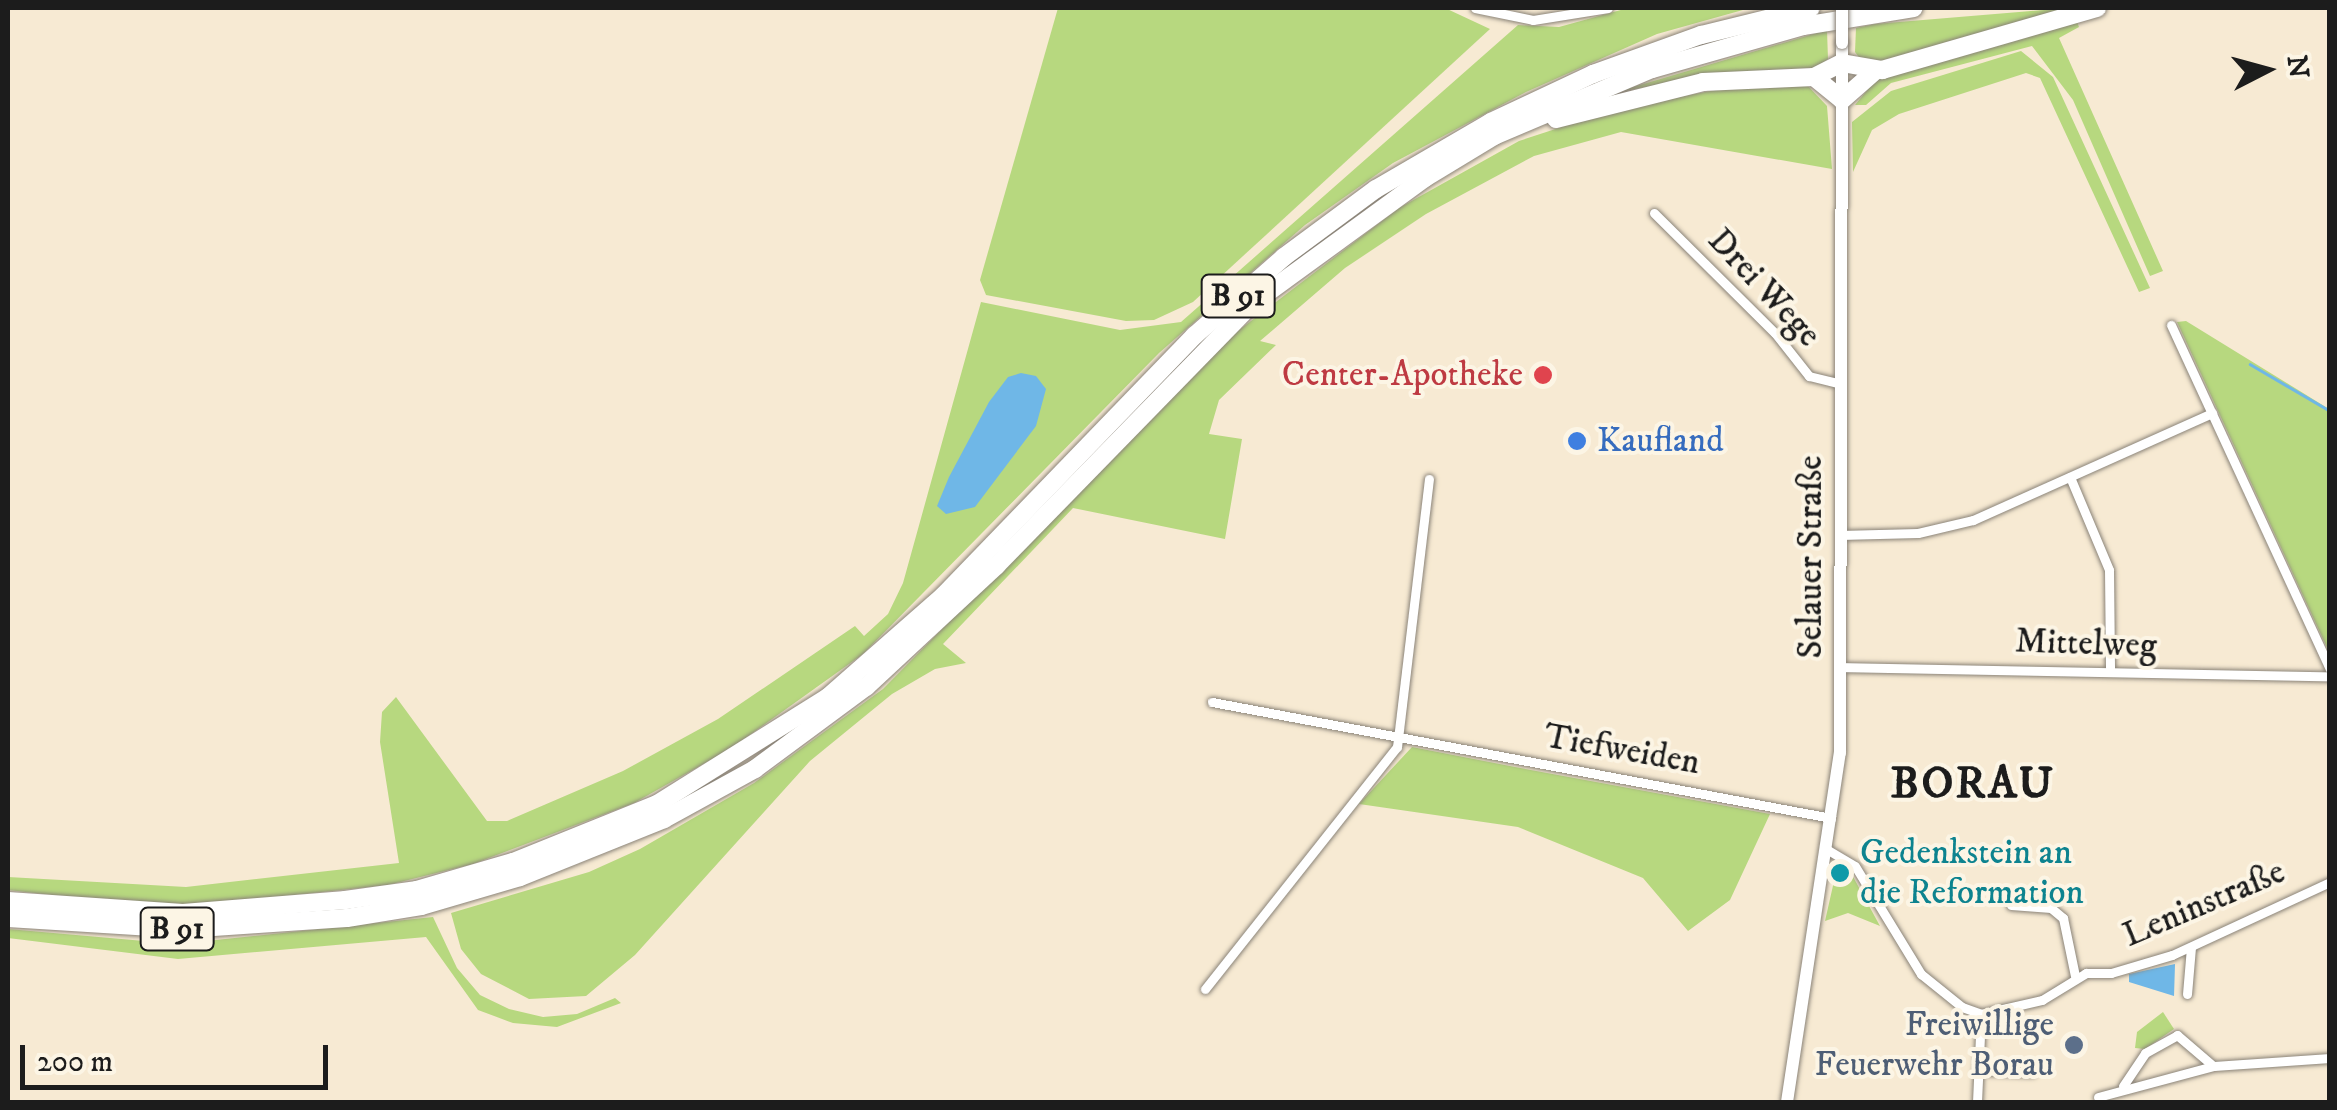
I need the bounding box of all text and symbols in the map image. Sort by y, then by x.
north arrow [2217,20,2317,120]
text: N [2279,54,2316,80]
street label: Drei Wege [1699,220,1829,356]
road number: B 91 [1200,269,1276,323]
place label: Center-Apotheke [1282,354,1523,396]
marker: Center-Apotheke [1532,364,1554,386]
place label: Kaufland [1597,420,1724,462]
marker: Kaufland [1566,430,1588,452]
street label: Selauer Straße [1790,455,1832,659]
street label: Mittelweg [2014,621,2158,667]
street label: Tiefweiden [1541,716,1703,784]
district label: BORAU [1891,758,2055,812]
place label: Gedenkstein an die Reformation [1860,832,2084,914]
street label: Leninstraße [2117,851,2291,957]
marker: Gedenkstein an die Reformation [1829,862,1851,884]
road number: B 91 [140,902,214,956]
place label: Freiwillige Feuerwehr Borau [1815,1004,2054,1086]
scale bar [25,1025,332,1087]
marker: Freiwillige Feuerwehr Borau [2063,1034,2085,1056]
text: 200 m [37,1044,113,1081]

